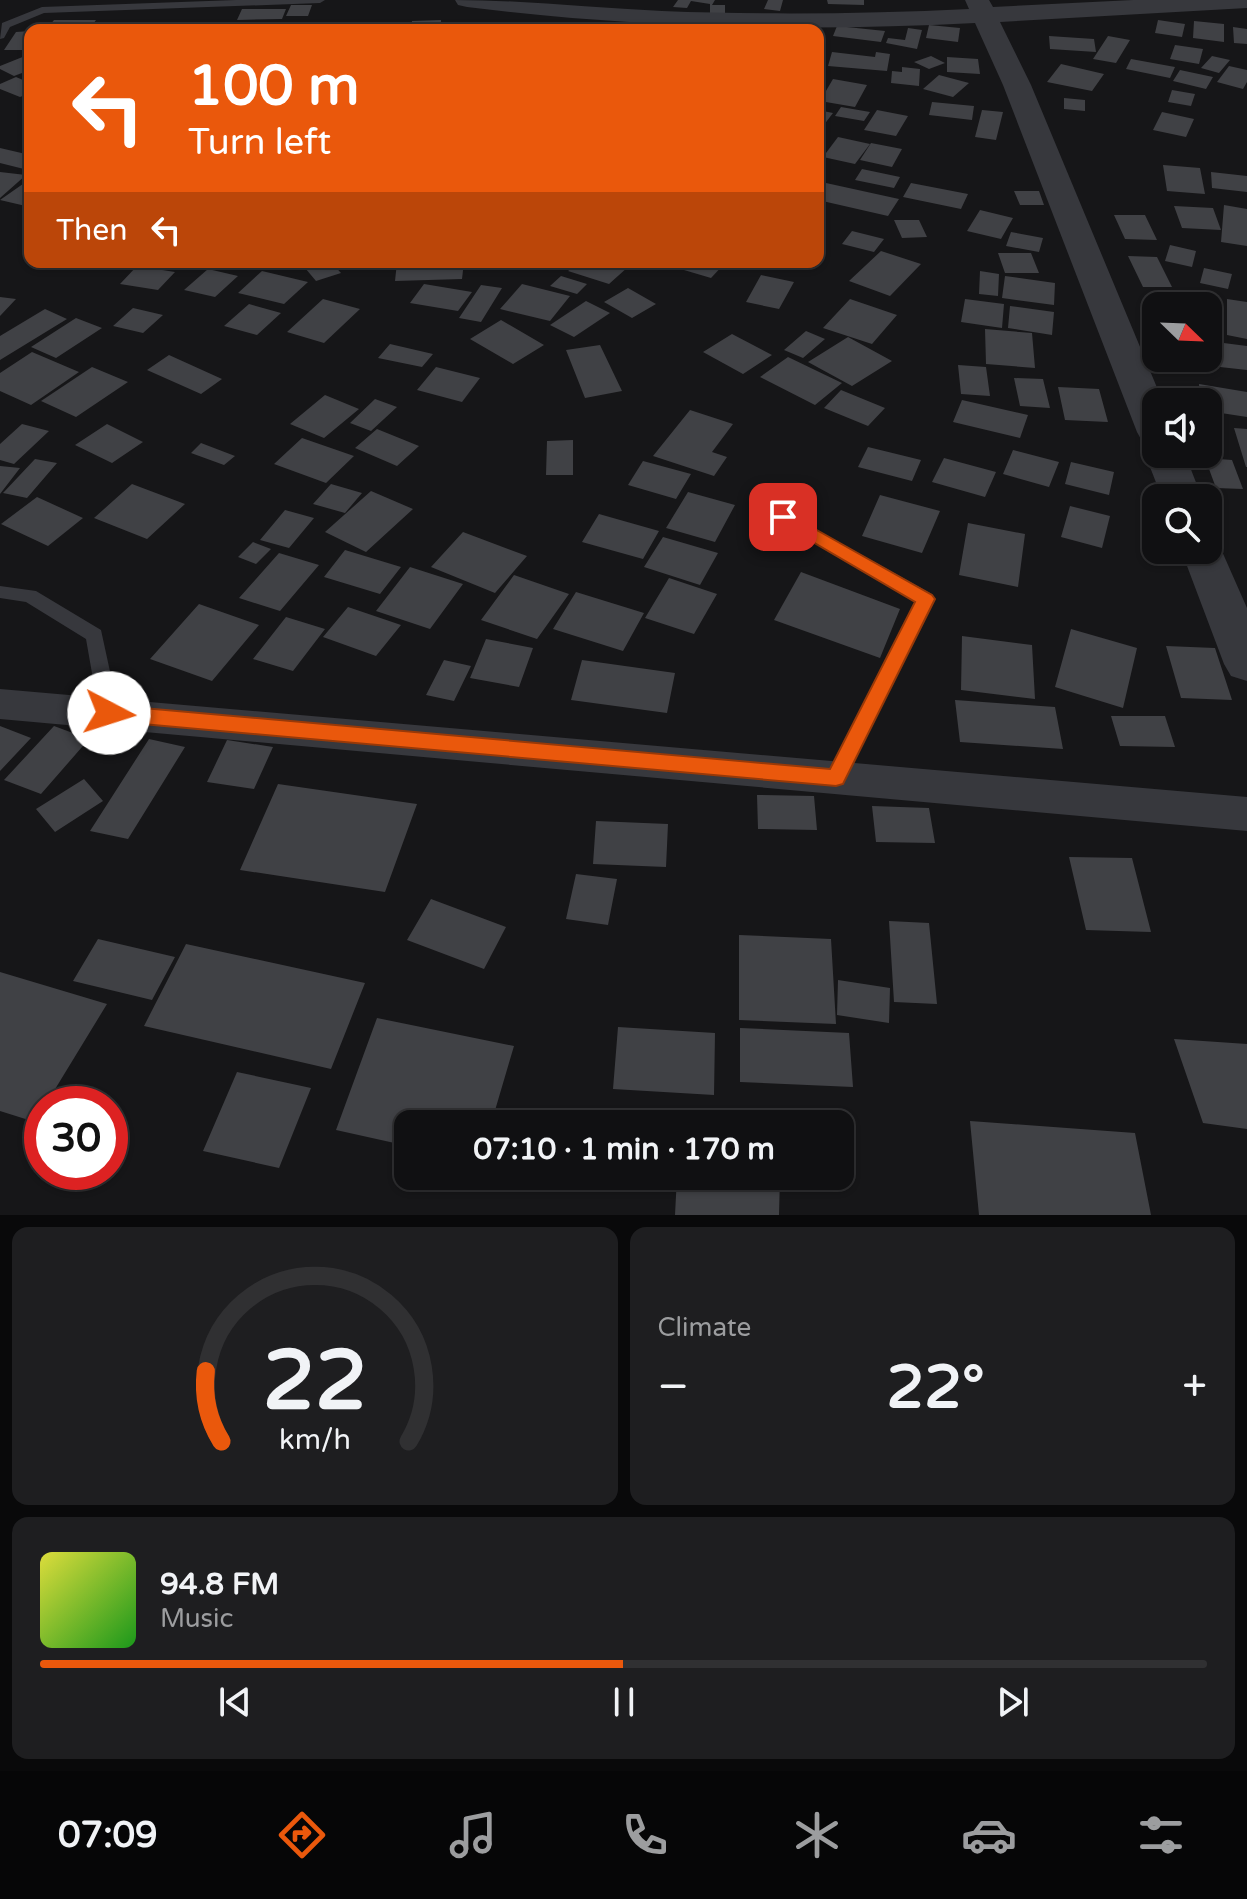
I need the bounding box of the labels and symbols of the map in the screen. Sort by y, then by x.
north arrow [1142,292,1222,372]
pin [749,483,817,551]
position arrow [67,671,151,755]
speed limit sign: 30 [24,1086,128,1190]

